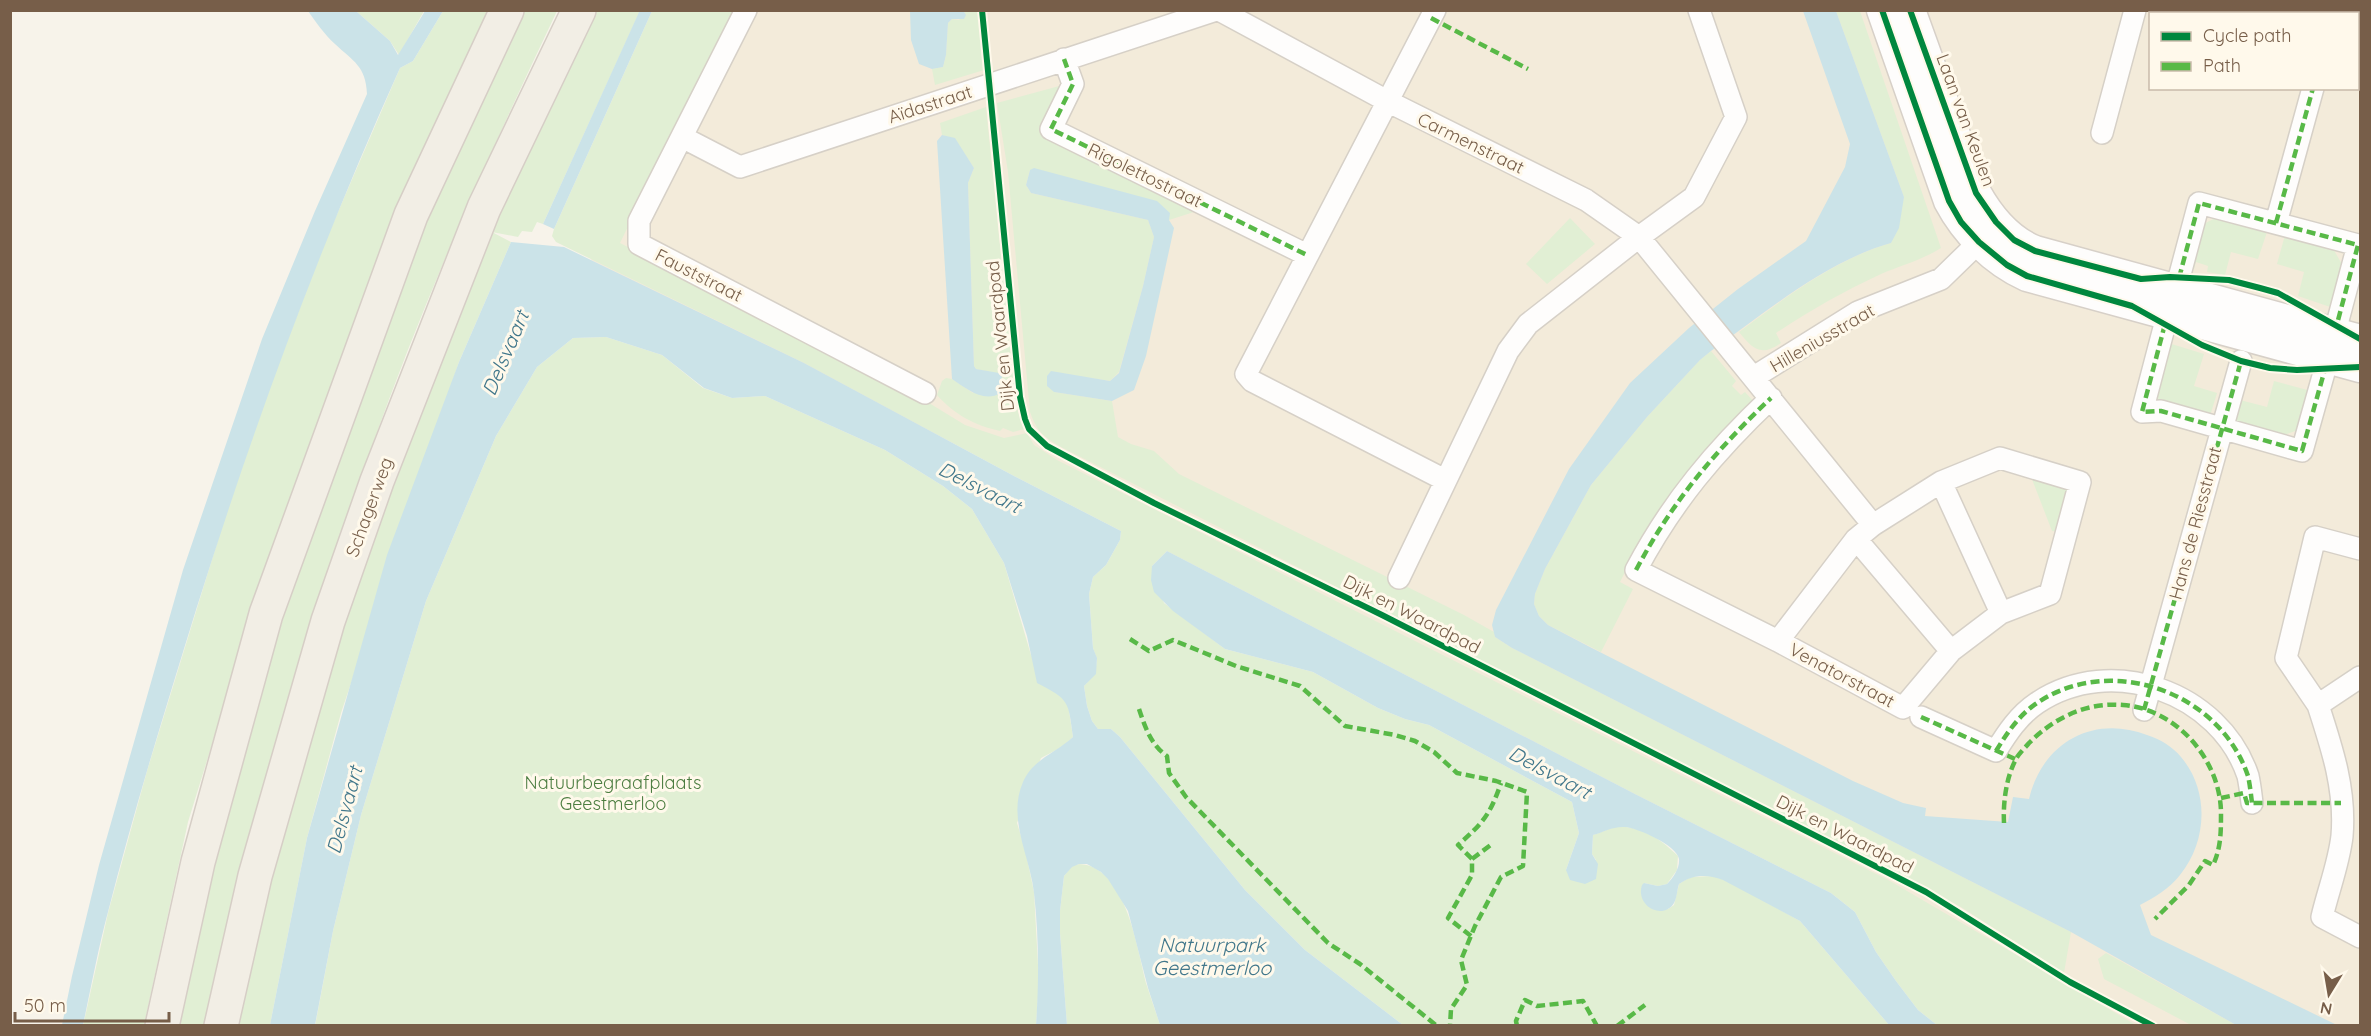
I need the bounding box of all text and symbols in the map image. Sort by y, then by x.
legend [2149,12,2359,90]
text: Cycle path [2203,24,2291,47]
street label: Laan van Keulen [1931,51,2001,189]
text: Path [2203,54,2241,77]
street label: Aïdastraat [885,80,975,128]
street label: Carmenstraat [1414,107,1528,179]
street label: Rigolettostraat [1084,137,1206,213]
street label: Fauststraat [651,243,747,307]
street label: Dijk en Waardpad [981,260,1019,412]
street label: Hilleniusstraat [1765,299,1879,377]
water label: Delsvaart [476,305,535,399]
street label: Hans de Riesstraat [2164,444,2226,602]
street label: Schagerweg [340,454,398,560]
water label: Delsvaart [935,456,1027,519]
street label: Dijk en Waardpad [1339,569,1485,659]
street label: Venatorstraat [1785,638,1899,712]
water label: Delsvaart [1505,740,1597,805]
water label: Delsvaart [320,762,368,856]
park label: Natuurbegraafplaats Geestmerloo [525,771,701,815]
street label: Dijk en Waardpad [1772,789,1918,879]
water label: Natuurpark Geestmerloo [1153,932,1272,980]
north arrow [2299,964,2359,1024]
scale bar [15,985,170,1023]
text: 50 m [24,994,66,1017]
text: N [2318,998,2334,1020]

